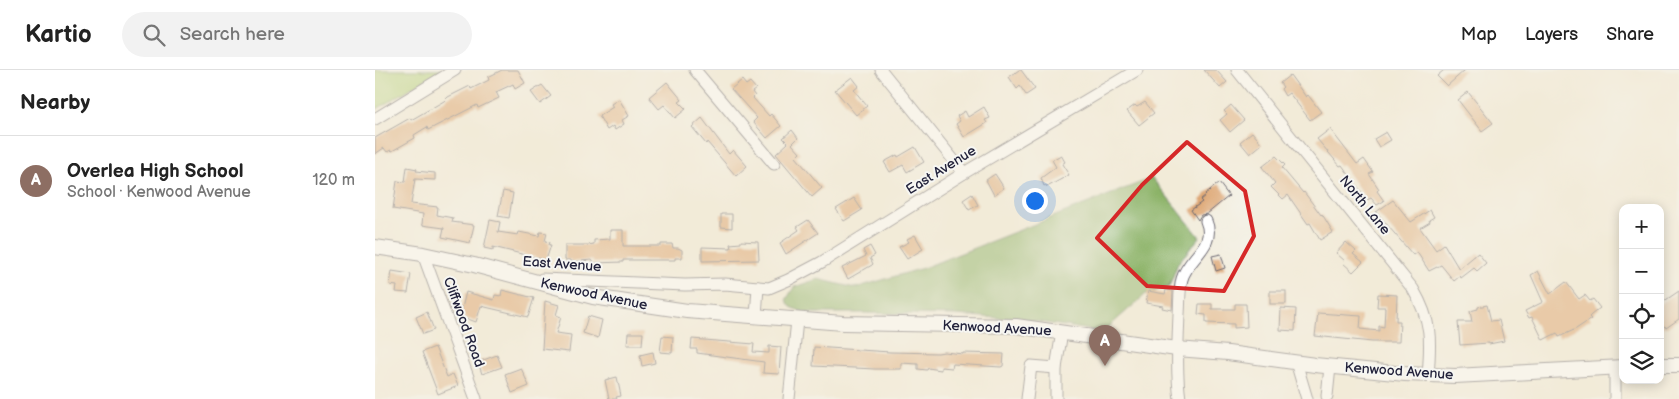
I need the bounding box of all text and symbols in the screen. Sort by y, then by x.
search box [122,12,472,57]
text: Kartio [25,20,92,49]
icon: search [140,21,168,49]
text: Search here [180,23,285,46]
text: Map [1461,24,1497,45]
text: Layers [1525,24,1578,45]
text: Share [1606,24,1654,45]
text: Nearby [20,90,90,115]
street label: East Avenue [903,142,979,198]
text: Overlea High School [67,160,244,183]
text: A [31,171,41,190]
text: 120 m [312,171,355,190]
street label: North Lane [1336,172,1394,238]
text: School · Kenwood Avenue [67,183,251,202]
your location [1022,188,1048,214]
map controls [1619,204,1664,384]
button: + [1619,204,1664,249]
button: − [1619,249,1664,294]
street label: East Avenue [522,253,602,275]
street label: Kenwood Avenue [539,274,649,314]
street label: Cliffwood Road [440,275,488,369]
button: locate [1619,294,1664,339]
street label: Kenwood Avenue [942,317,1052,339]
pin: A [1089,325,1121,366]
button: layers [1619,339,1664,384]
street label: Kenwood Avenue [1344,359,1454,383]

